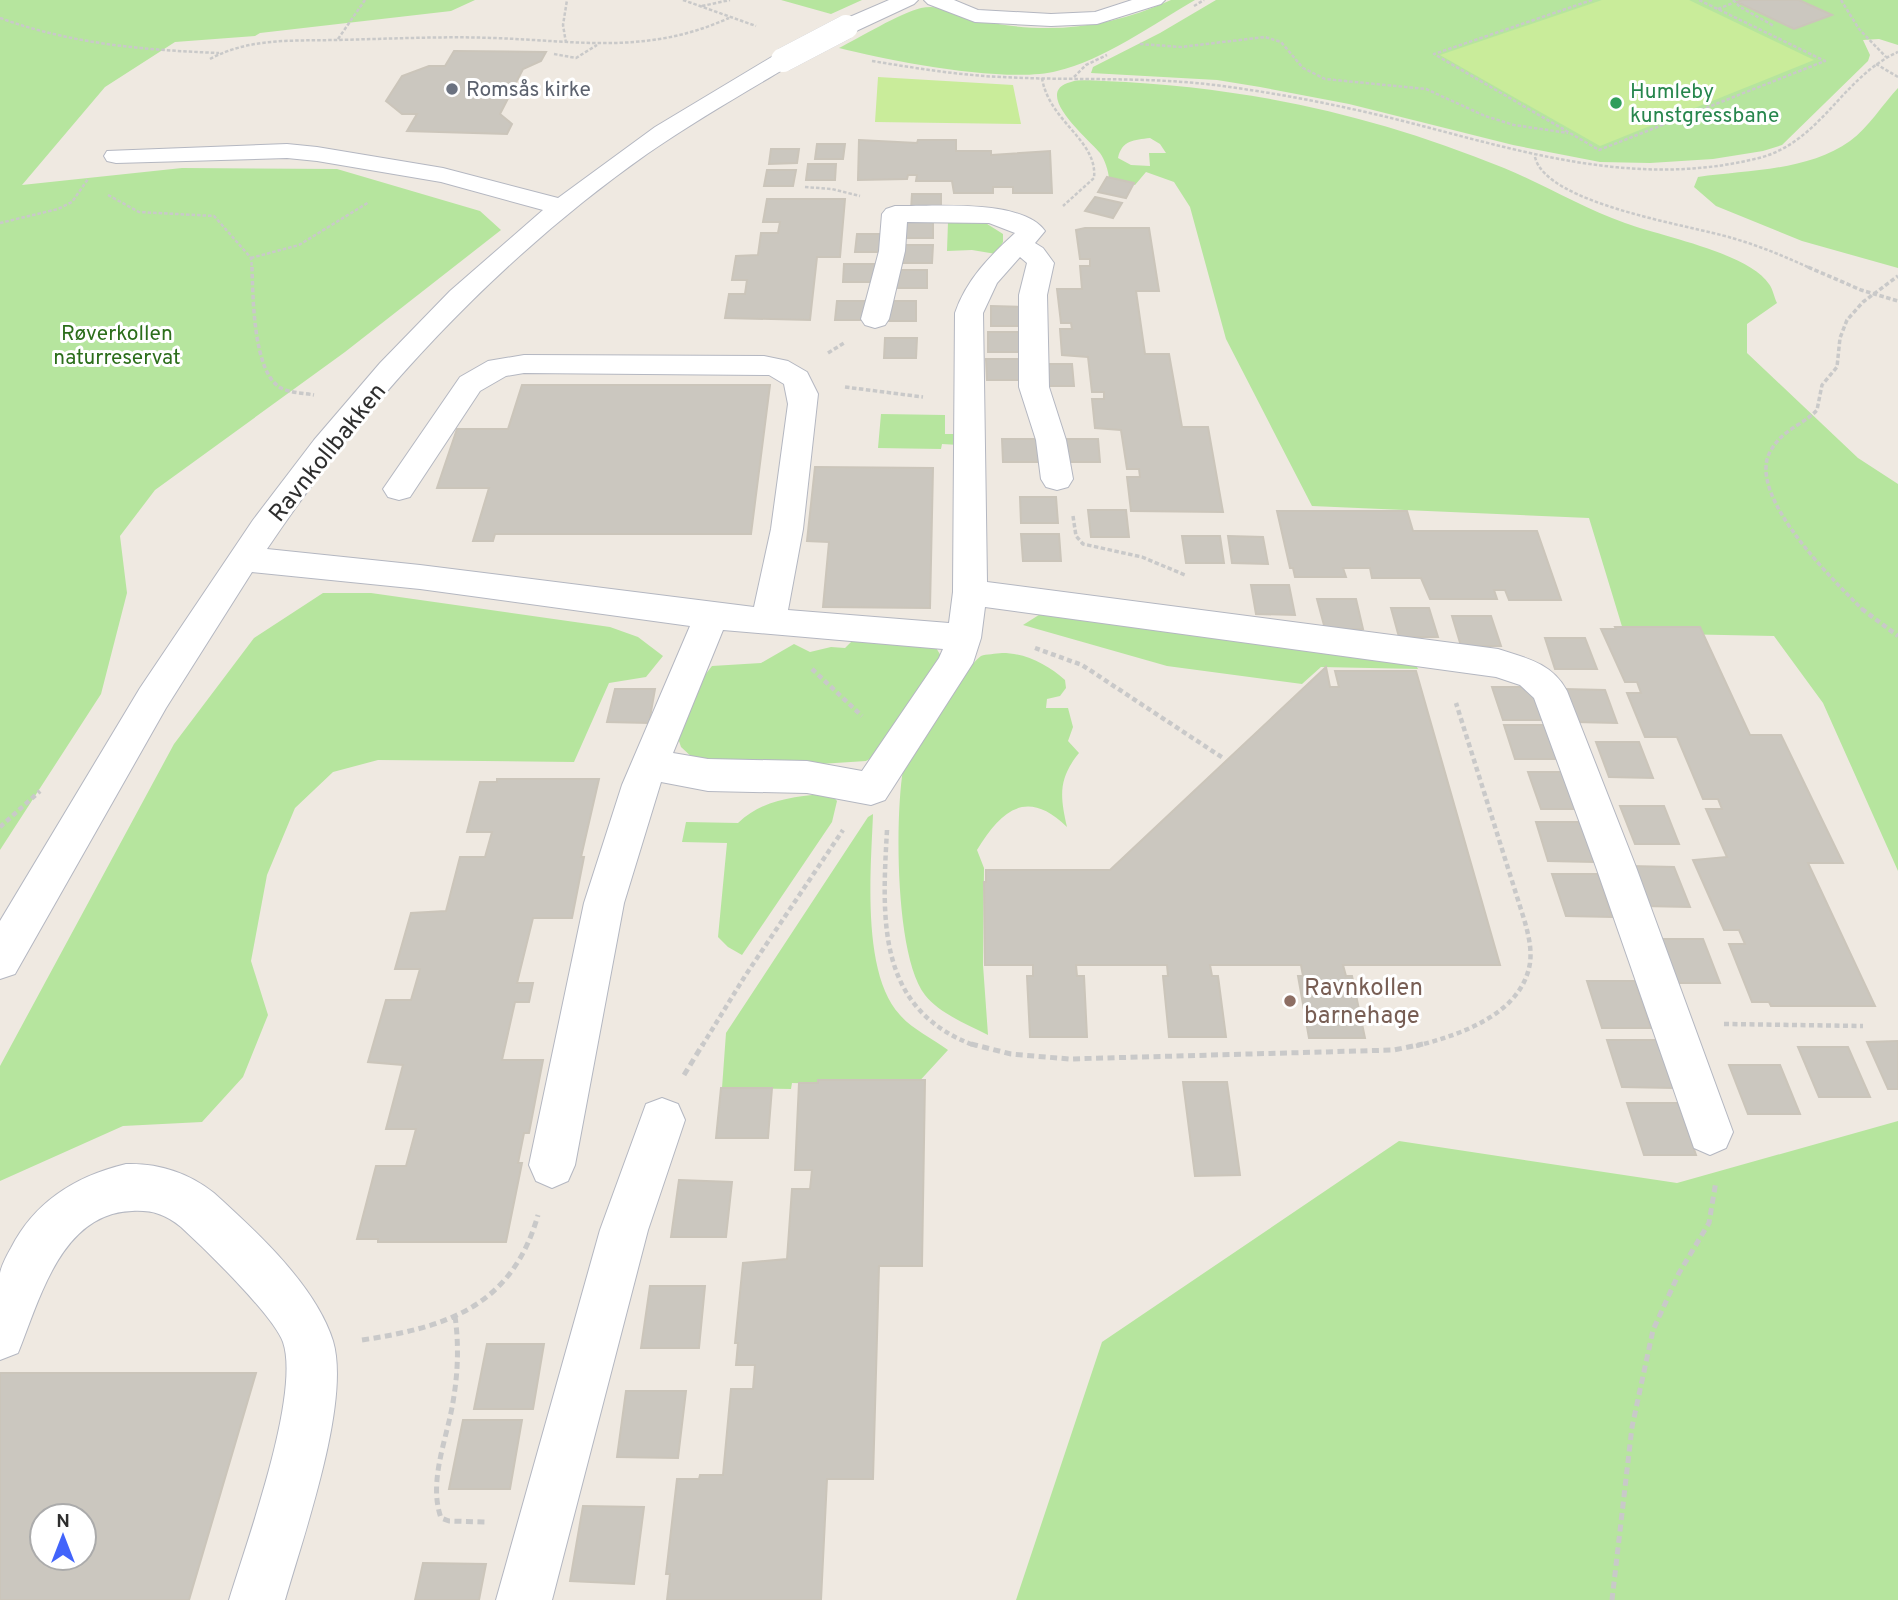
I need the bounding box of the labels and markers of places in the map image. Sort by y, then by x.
place label: Romsås kirke [466,77,591,104]
place label: Humleby kunstgressbane [1630,79,1779,130]
marker: Romsås kirke [444,81,460,97]
marker: Humleby kunstgressbane [1608,95,1624,111]
place label: Ravnkollen barnehage [1304,974,1423,1032]
marker: Ravnkollen barnehage [1282,993,1298,1009]

